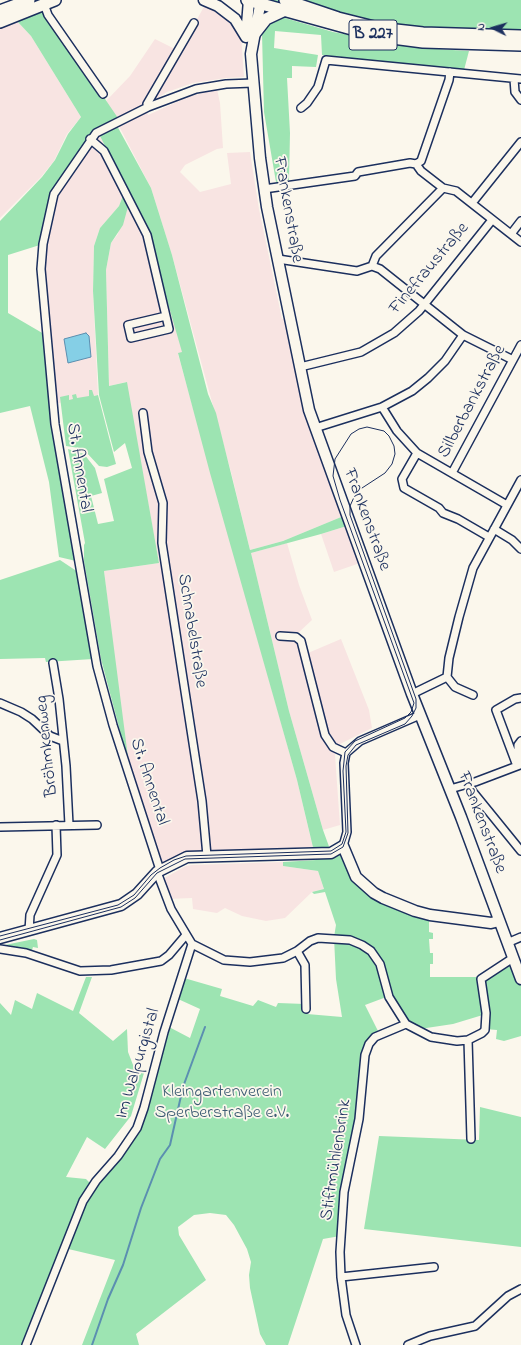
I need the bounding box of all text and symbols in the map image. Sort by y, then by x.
north arrow [473,8,513,48]
road number: B 227 [349,20,397,50]
text: N [473,23,489,31]
street label: Frankenstraße [267,155,307,265]
street label: Finefraustraße [385,219,475,319]
street label: Silberbankstraße [434,342,512,462]
street label: St. Annental [60,422,96,514]
street label: Frankenstraße [338,466,394,574]
street label: Schnabelstraße [171,572,211,690]
street label: Bröhmkenweg [32,694,64,798]
street label: St. Annental [124,736,172,828]
street label: Frankenstraße [452,769,510,877]
street label: Im Walpurgistal [112,1006,166,1122]
park label: Kleingartenverein Sperberstraße e.V. [155,1082,289,1124]
street label: Stiftmühlenbrink [317,1098,357,1222]

